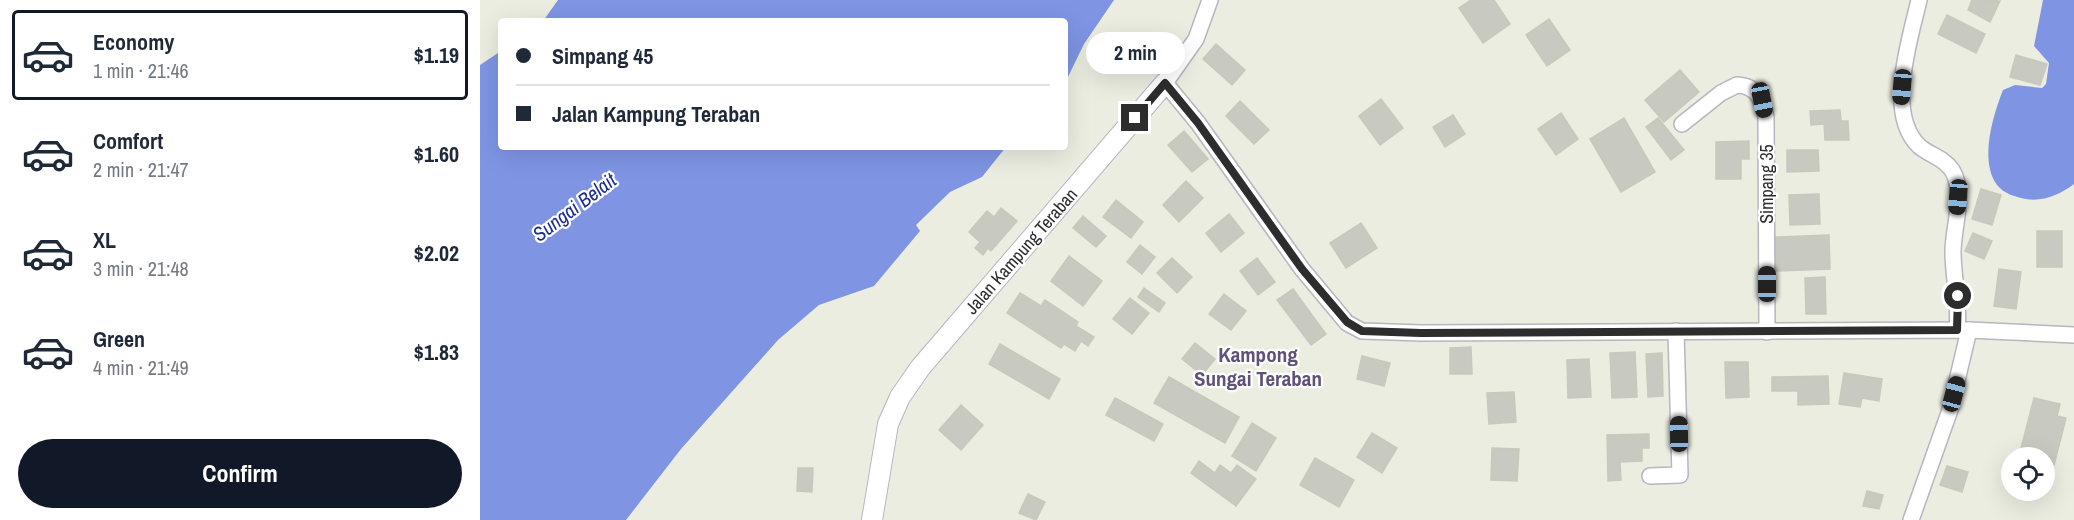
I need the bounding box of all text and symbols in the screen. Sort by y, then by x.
text: Economy [93,27,174,57]
icon: car [21,28,75,82]
callout: 2 min [1086,31,1184,73]
text: 2 min [1114,39,1157,66]
text: $1.19 [414,40,459,70]
text: Simpang 45 [552,41,653,71]
text: 1 min · 21:46 [93,57,189,84]
car [1891,68,1913,106]
car [1750,81,1774,119]
text: Jalan Kampung Teraban [552,99,760,129]
route end [1121,104,1148,131]
text: Comfort [93,126,163,156]
icon: car [21,127,75,181]
text: $1.60 [414,139,459,169]
street label: Simpang 35 [1754,144,1779,224]
text: 2 min · 21:47 [93,156,189,183]
water label: Sungai Belait [527,166,622,247]
car [1947,178,1969,216]
street label: Jalan Kampung Teraban [959,183,1083,319]
text: XL [93,225,116,255]
icon: car [21,226,75,280]
text: $2.02 [414,238,459,268]
text: 3 min · 21:48 [93,255,189,282]
car [1758,266,1776,302]
route start [1944,282,1971,309]
text: Green [93,324,145,354]
icon: car [21,325,75,379]
text: $1.83 [414,337,459,367]
district label: Kampong Sungai Teraban [1194,340,1322,393]
text: 4 min · 21:49 [93,354,189,381]
car [1941,374,1967,414]
car [1670,416,1688,452]
button: Confirm [18,439,462,508]
map controls [2001,447,2055,501]
button: locate [2001,447,2055,501]

